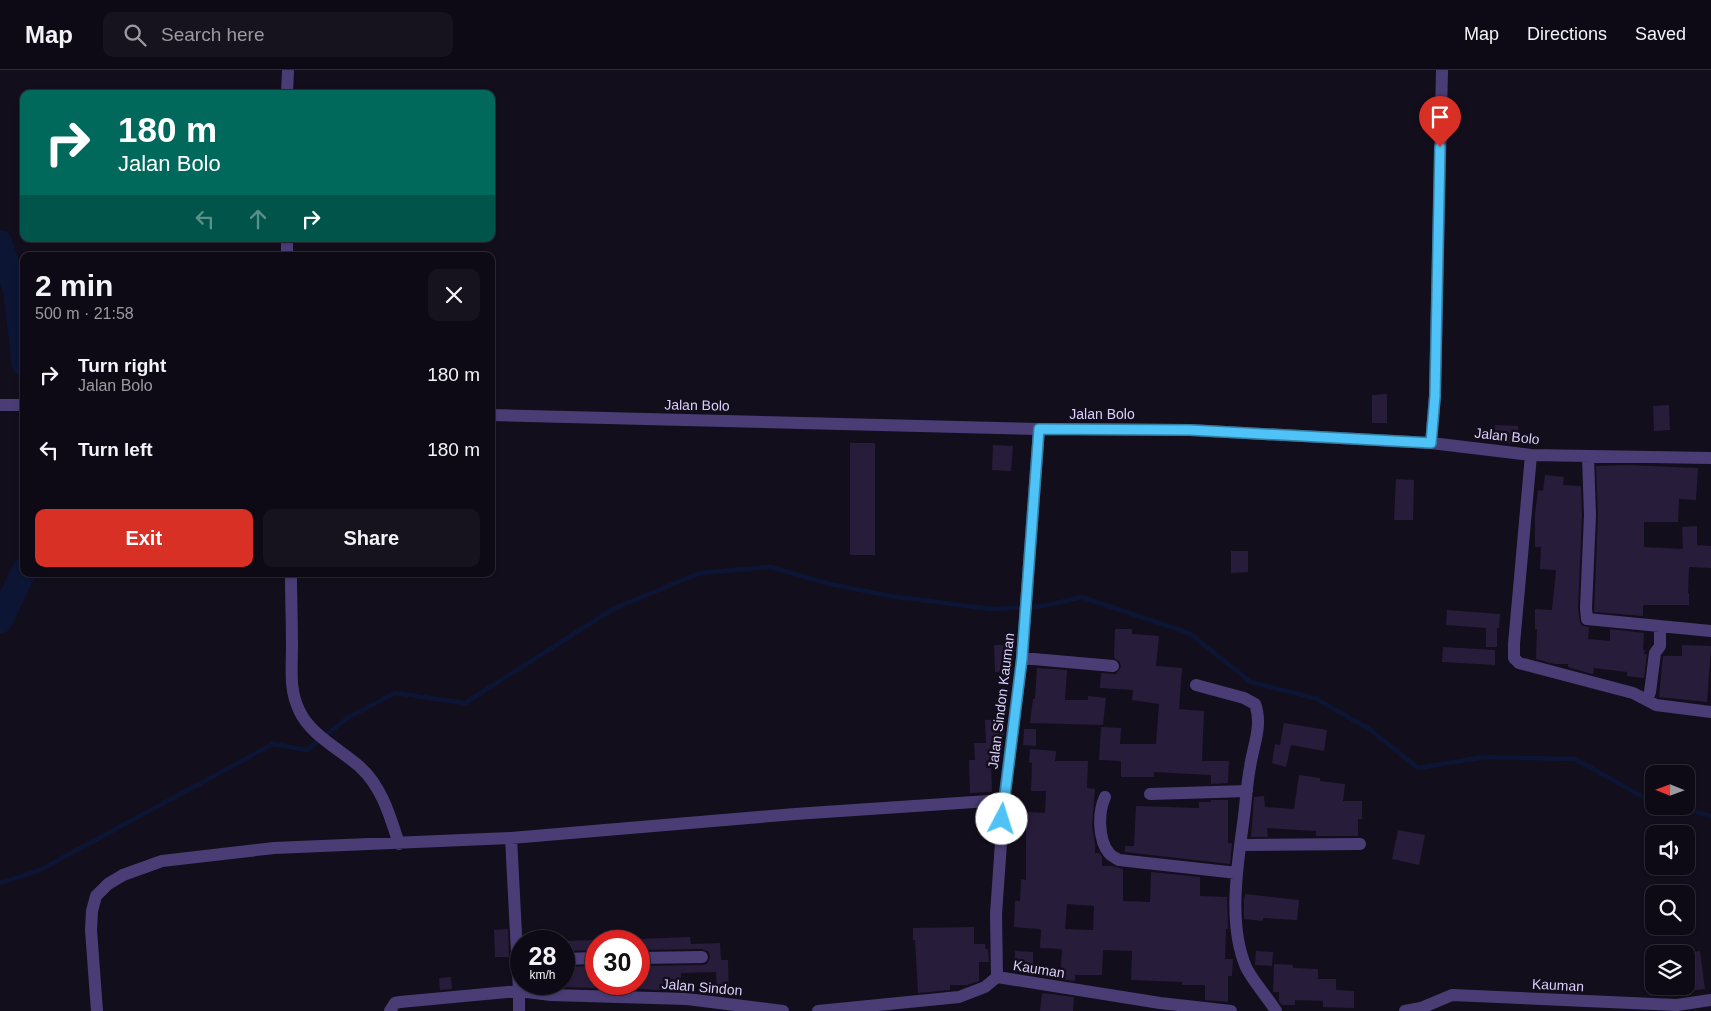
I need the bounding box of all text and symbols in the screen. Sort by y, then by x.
search box [103,12,453,57]
text: Map [25,21,73,48]
icon: search [121,21,149,49]
text: Search here [161,24,265,45]
text: Map [1464,24,1499,44]
text: Directions [1527,24,1607,44]
text: Saved [1635,24,1686,44]
pin [1419,96,1461,147]
icon: arrive [1426,103,1454,131]
icon: right [35,110,100,175]
text: 180 m [118,110,217,149]
text: Jalan Bolo [118,151,221,176]
icon: left [191,205,219,233]
icon: ahead [244,205,272,233]
icon: right [297,205,325,233]
text: 2 min [35,269,113,302]
button: close [428,269,480,321]
text: 500 m · 21:58 [35,305,134,322]
text: Turn right [78,355,166,376]
icon: right [35,361,63,389]
text: 180 m [427,364,480,385]
text: Jalan Bolo [78,377,153,394]
street label: Jalan Bolo [664,396,730,414]
street label: Jalan Bolo [1069,406,1135,422]
street label: Jalan Bolo [1474,425,1541,447]
icon: left [35,436,63,464]
text: Turn left [78,439,153,460]
text: 180 m [427,439,480,460]
button: Exit [35,509,253,567]
button: Share [263,509,480,567]
street label: Jalan Sindon Kauman [985,632,1017,770]
north arrow [1645,765,1695,815]
map controls [1645,765,1695,995]
position arrow [975,792,1027,844]
button: sound [1645,825,1695,875]
button: search [1645,885,1695,935]
speed limit sign: 30 [585,930,650,995]
text: 28 [529,942,556,970]
button: layers [1645,945,1695,995]
street label: Kauman [1012,957,1066,981]
text: km/h [529,968,556,982]
street label: Jalan Sindon [661,976,743,998]
street label: Kauman [1532,976,1584,994]

